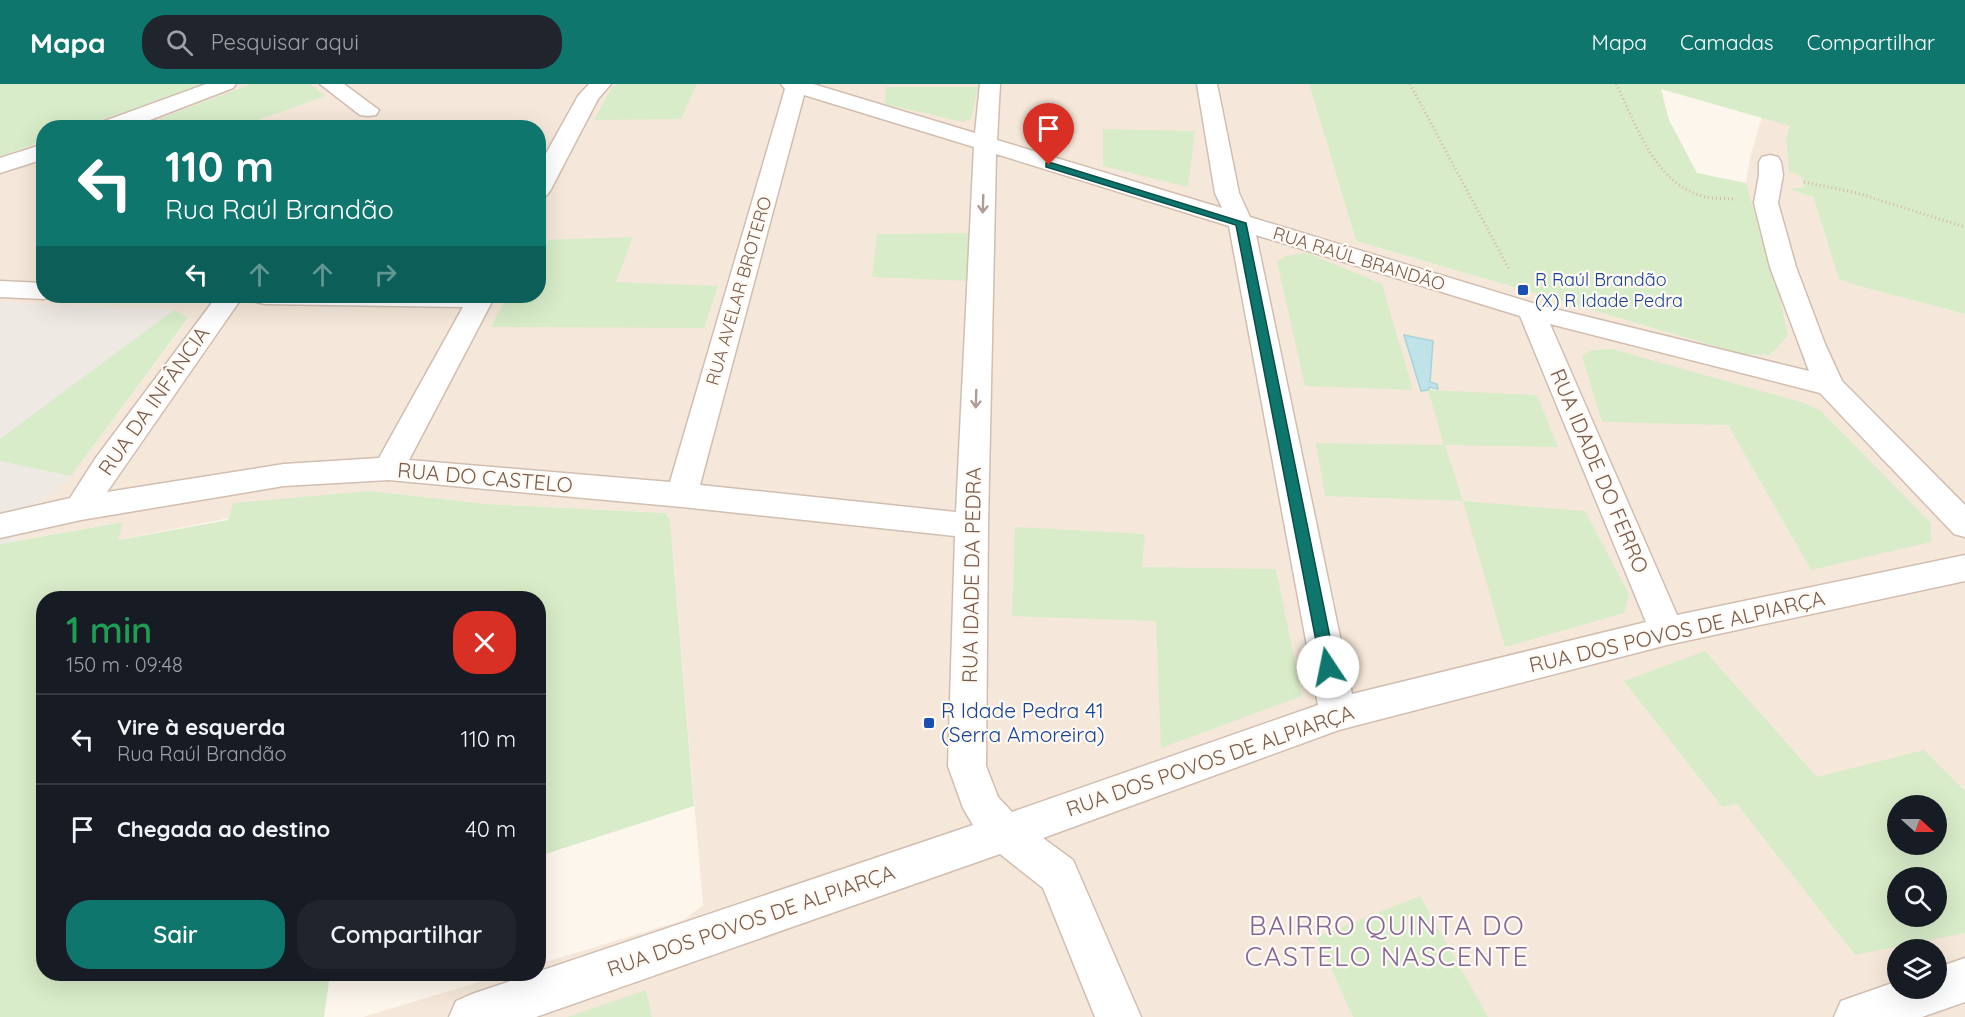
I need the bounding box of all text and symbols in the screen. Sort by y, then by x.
search box [142,15,562,69]
text: Mapa [30,25,106,60]
icon: search [163,26,196,59]
text: Pesquisar aqui [211,28,359,56]
text: Mapa [1592,29,1647,55]
text: Camadas [1680,29,1774,55]
text: Compartilhar [1807,29,1935,55]
pin [1023,103,1074,165]
icon: arrive [1032,112,1065,145]
text: 110 m [165,140,274,193]
icon: left [66,144,144,222]
text: Rua Raúl Brandão [165,192,394,226]
one-way arrow [977,193,989,213]
street label: RUA AVELAR BROTERO [701,194,776,388]
street label: RUA RAÚL BRANDÃO [1270,221,1448,296]
icon: left [180,258,213,291]
icon: ahead [243,258,276,291]
icon: ahead [306,258,339,291]
icon: right [369,258,402,291]
place label: R Raúl Brandão (X) R Idade Pedra [1535,268,1683,312]
marker: R Raúl Brandão (X) R Idade Pedra [1516,283,1530,297]
street label: RUA DA INFÂNCIA [92,321,214,480]
street label: RUA IDADE DO FERRO [1545,365,1655,577]
one-way arrow [971,388,982,408]
street label: RUA DO CASTELO [396,456,574,498]
street label: RUA IDADE DA PEDRA [956,467,986,683]
street label: RUA DOS POVOS DE ALPIARÇA [1526,584,1827,678]
text: 1 min [66,607,152,652]
button: close [453,611,516,674]
position arrow [1296,635,1360,699]
text: 150 m · 09:48 [66,652,183,677]
place label: R Idade Pedra 41 (Serra Amoreira) [941,697,1105,747]
street label: RUA DOS POVOS DE ALPIARÇA [1062,698,1357,822]
text: Vire à esquerda [117,713,285,741]
marker: R Idade Pedra 41 (Serra Amoreira) [922,716,936,730]
icon: left [66,723,99,756]
text: 110 m [461,725,516,753]
text: Rua Raúl Brandão [117,741,286,766]
north arrow [1887,795,1947,855]
map controls [1887,795,1947,999]
icon: arrive [66,813,99,846]
text: Chegada ao destino [117,815,330,843]
text: 40 m [465,815,516,843]
street label: RUA DOS POVOS DE ALPIARÇA [603,858,898,982]
button: search [1887,867,1947,927]
button: Sair [66,900,285,969]
button: Compartilhar [297,900,516,969]
district label: BAIRRO QUINTA DO CASTELO NASCENTE [1245,908,1529,973]
button: layers [1887,939,1947,999]

